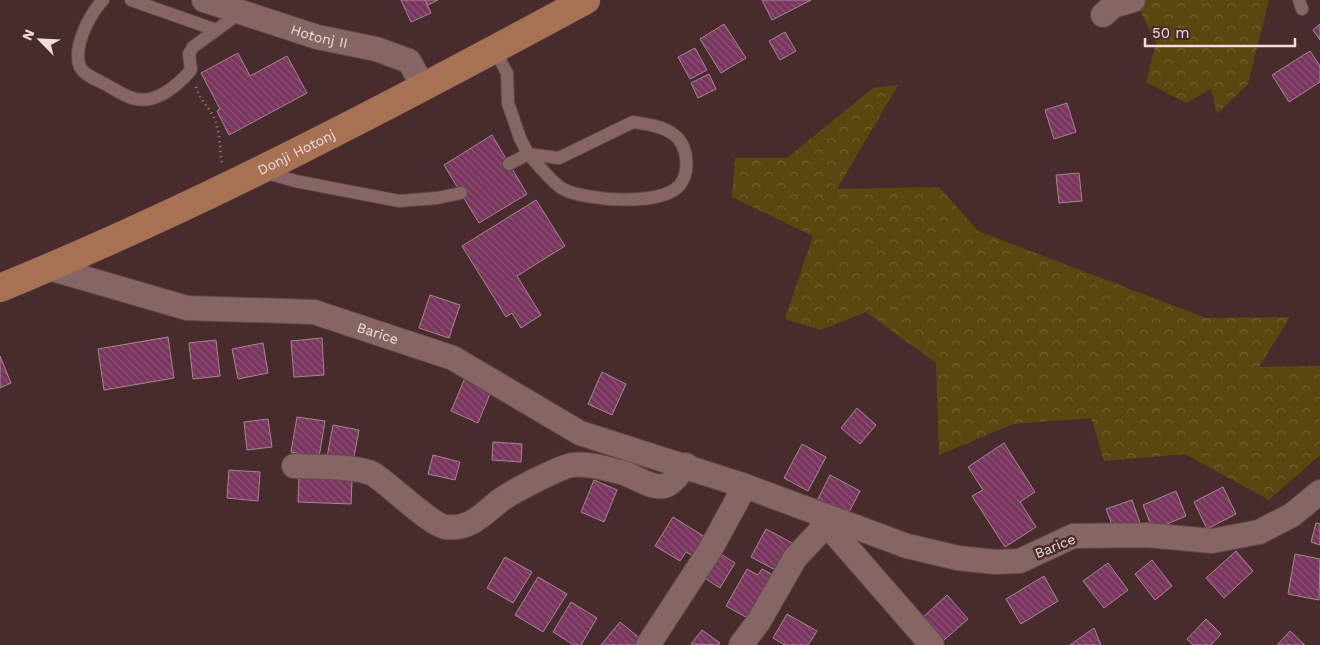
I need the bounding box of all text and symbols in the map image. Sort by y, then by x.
north arrow [15,15,65,65]
scale bar [1145,15,1295,47]
street label: Hotonj II [289,21,349,51]
text: 50 m [1152,24,1189,42]
text: N [19,27,38,43]
street label: Donji Hotonj [255,126,338,178]
street label: Barice [355,319,401,347]
street label: Barice [1032,531,1078,561]

